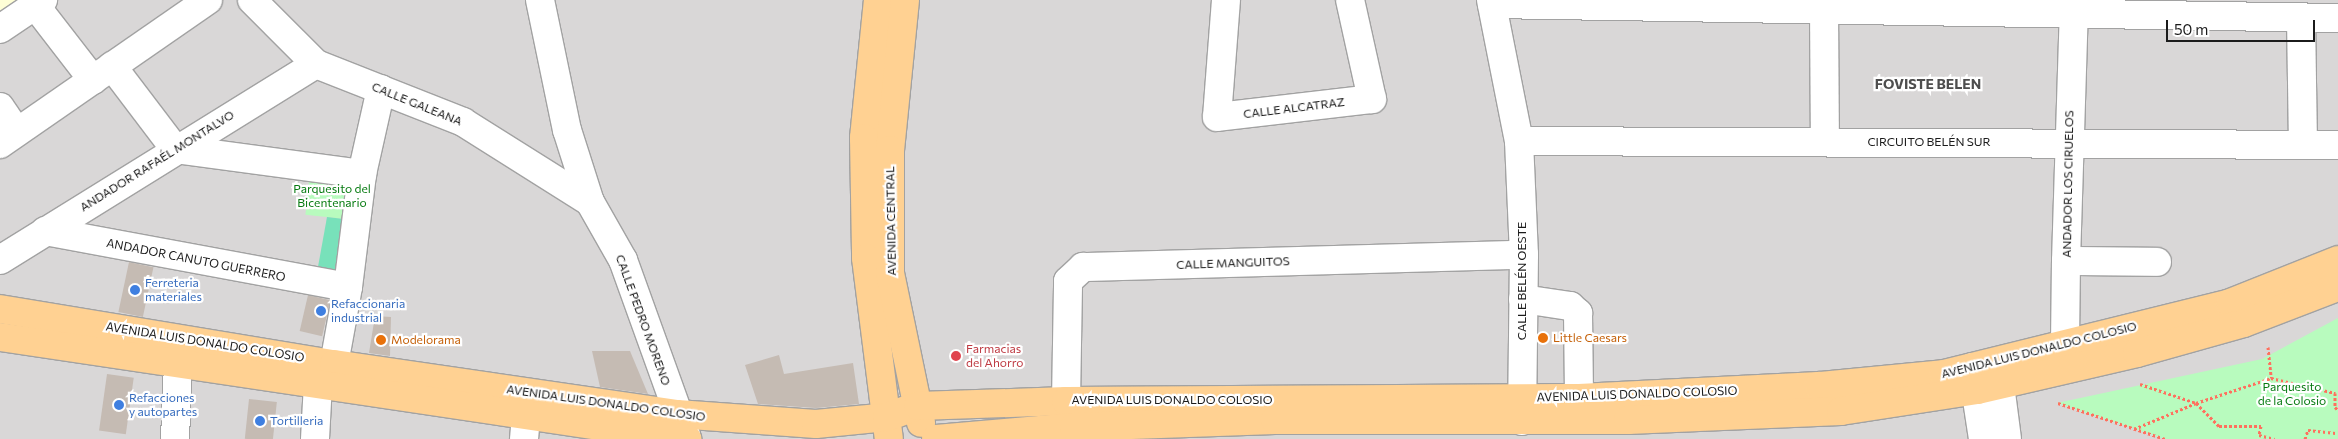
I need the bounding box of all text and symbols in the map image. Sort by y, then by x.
scale bar [2168,10,2317,42]
text: 50 m [2174,20,2208,38]
district label: FOVISTE BELEN [1875,76,1981,92]
street label: CALLE GALEANA [370,79,464,129]
street label: CALLE ALCATRAZ [1242,95,1346,121]
street label: ANDADOR RAFAÉL MONTALVO [77,107,237,215]
street label: ANDADOR LOS CIRUELOS [2060,110,2076,258]
street label: CIRCUITO BELÉN SUR [1867,135,1991,149]
street label: AVENIDA CENTRAL [883,166,899,276]
park label: Parquesito del Bicentenario [293,182,371,210]
street label: CALLE BELÉN OESTE [1515,222,1529,340]
street label: ANDADOR CANUTO GUERRERO [105,236,287,284]
street label: CALLE PEDRO MORENO [613,253,673,387]
street label: CALLE MANGUITOS [1176,254,1290,272]
place label: Ferreteria materiales [145,276,202,304]
marker: Ferreteria materiales [129,284,141,296]
place label: Refaccionaria industrial [331,297,405,325]
marker: Refaccionaria industrial [315,305,327,317]
street label: AVENIDA LUIS DONALDO COLOSIO [105,319,305,365]
street label: AVENIDA LUIS DONALDO COLOSIO [1940,319,2138,381]
place label: Little Caesars [1553,331,1627,345]
marker: Little Caesars [1537,332,1549,344]
place label: Modelorama [391,333,461,347]
marker: Modelorama [375,334,387,346]
place label: Farmacias del Ahorro [966,342,1023,370]
marker: Farmacias del Ahorro [950,350,962,362]
park label: Parquesito de la Colosio [2258,380,2326,408]
street label: AVENIDA LUIS DONALDO COLOSIO [506,382,706,424]
street label: AVENIDA LUIS DONALDO COLOSIO [1536,383,1738,405]
place label: Refacciones y autopartes [129,391,197,419]
street label: AVENIDA LUIS DONALDO COLOSIO [1072,393,1272,407]
marker: Refacciones y autopartes [113,399,125,411]
place label: Tortilleria [270,414,323,428]
marker: Tortilleria [254,415,266,427]

